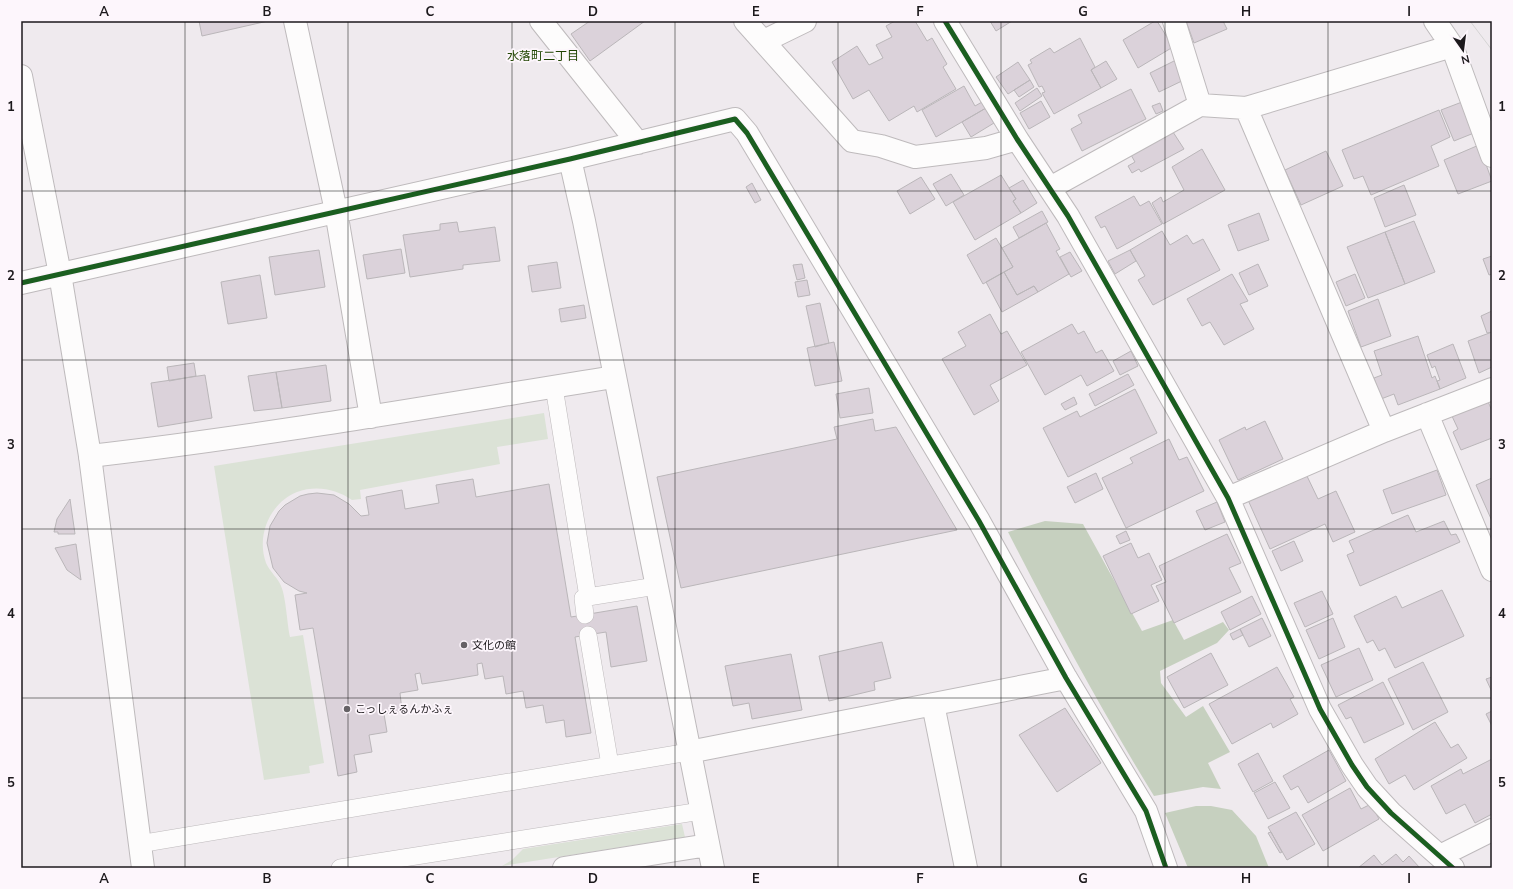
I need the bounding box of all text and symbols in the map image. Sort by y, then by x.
text: A [99,3,109,21]
text: B [263,3,272,21]
text: C [426,3,435,21]
text: D [588,3,598,21]
text: E [752,3,760,21]
text: F [916,3,924,21]
text: G [1078,3,1088,21]
text: H [1241,3,1251,21]
text: I [1407,3,1411,21]
north arrow [1443,30,1483,70]
district label: 水落町二丁目 [507,48,579,64]
text: N [1459,51,1471,67]
text: 1 [7,98,15,116]
text: 1 [1498,98,1506,116]
text: 2 [7,267,15,285]
text: 2 [1498,267,1506,285]
text: 3 [7,436,15,454]
text: 3 [1498,436,1506,454]
text: 4 [7,605,15,623]
text: 4 [1498,605,1506,623]
place label: 文化の館 [472,638,516,653]
marker: 文化の館 [459,640,469,650]
place label: こっしぇるんかふぇ [355,702,453,717]
marker: こっしぇるんかふぇ [342,704,352,714]
text: 5 [7,774,15,792]
text: 5 [1498,774,1506,792]
text: A [99,870,109,888]
text: B [263,870,272,888]
text: C [426,870,435,888]
text: D [588,870,598,888]
text: E [752,870,760,888]
text: F [916,870,924,888]
text: G [1078,870,1088,888]
text: H [1241,870,1251,888]
text: I [1407,870,1411,888]

